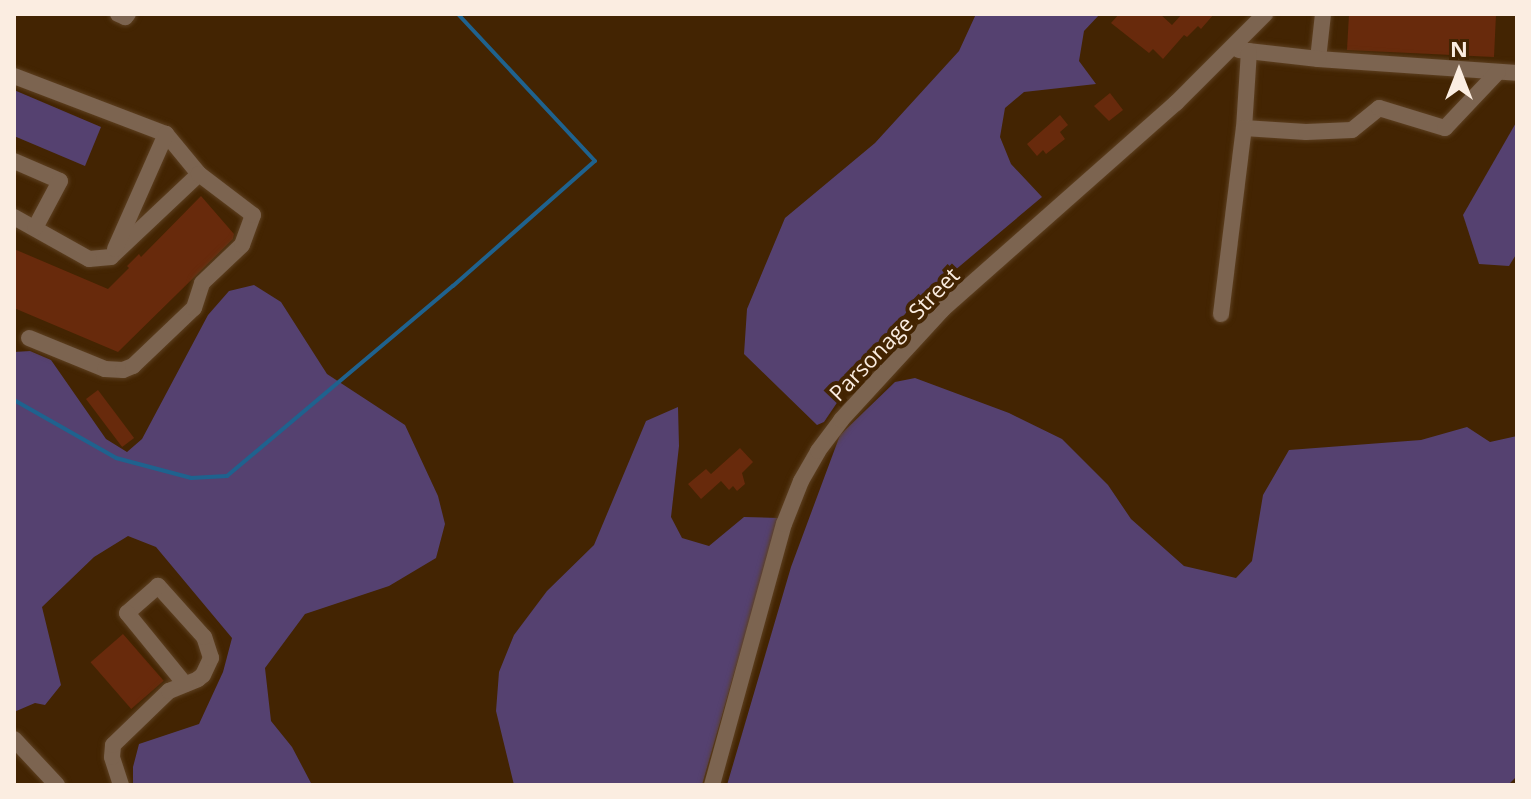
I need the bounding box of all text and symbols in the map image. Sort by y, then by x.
north arrow [1419,32,1499,112]
text: N [1450,33,1468,63]
street label: Parsonage Street [824,262,964,406]

